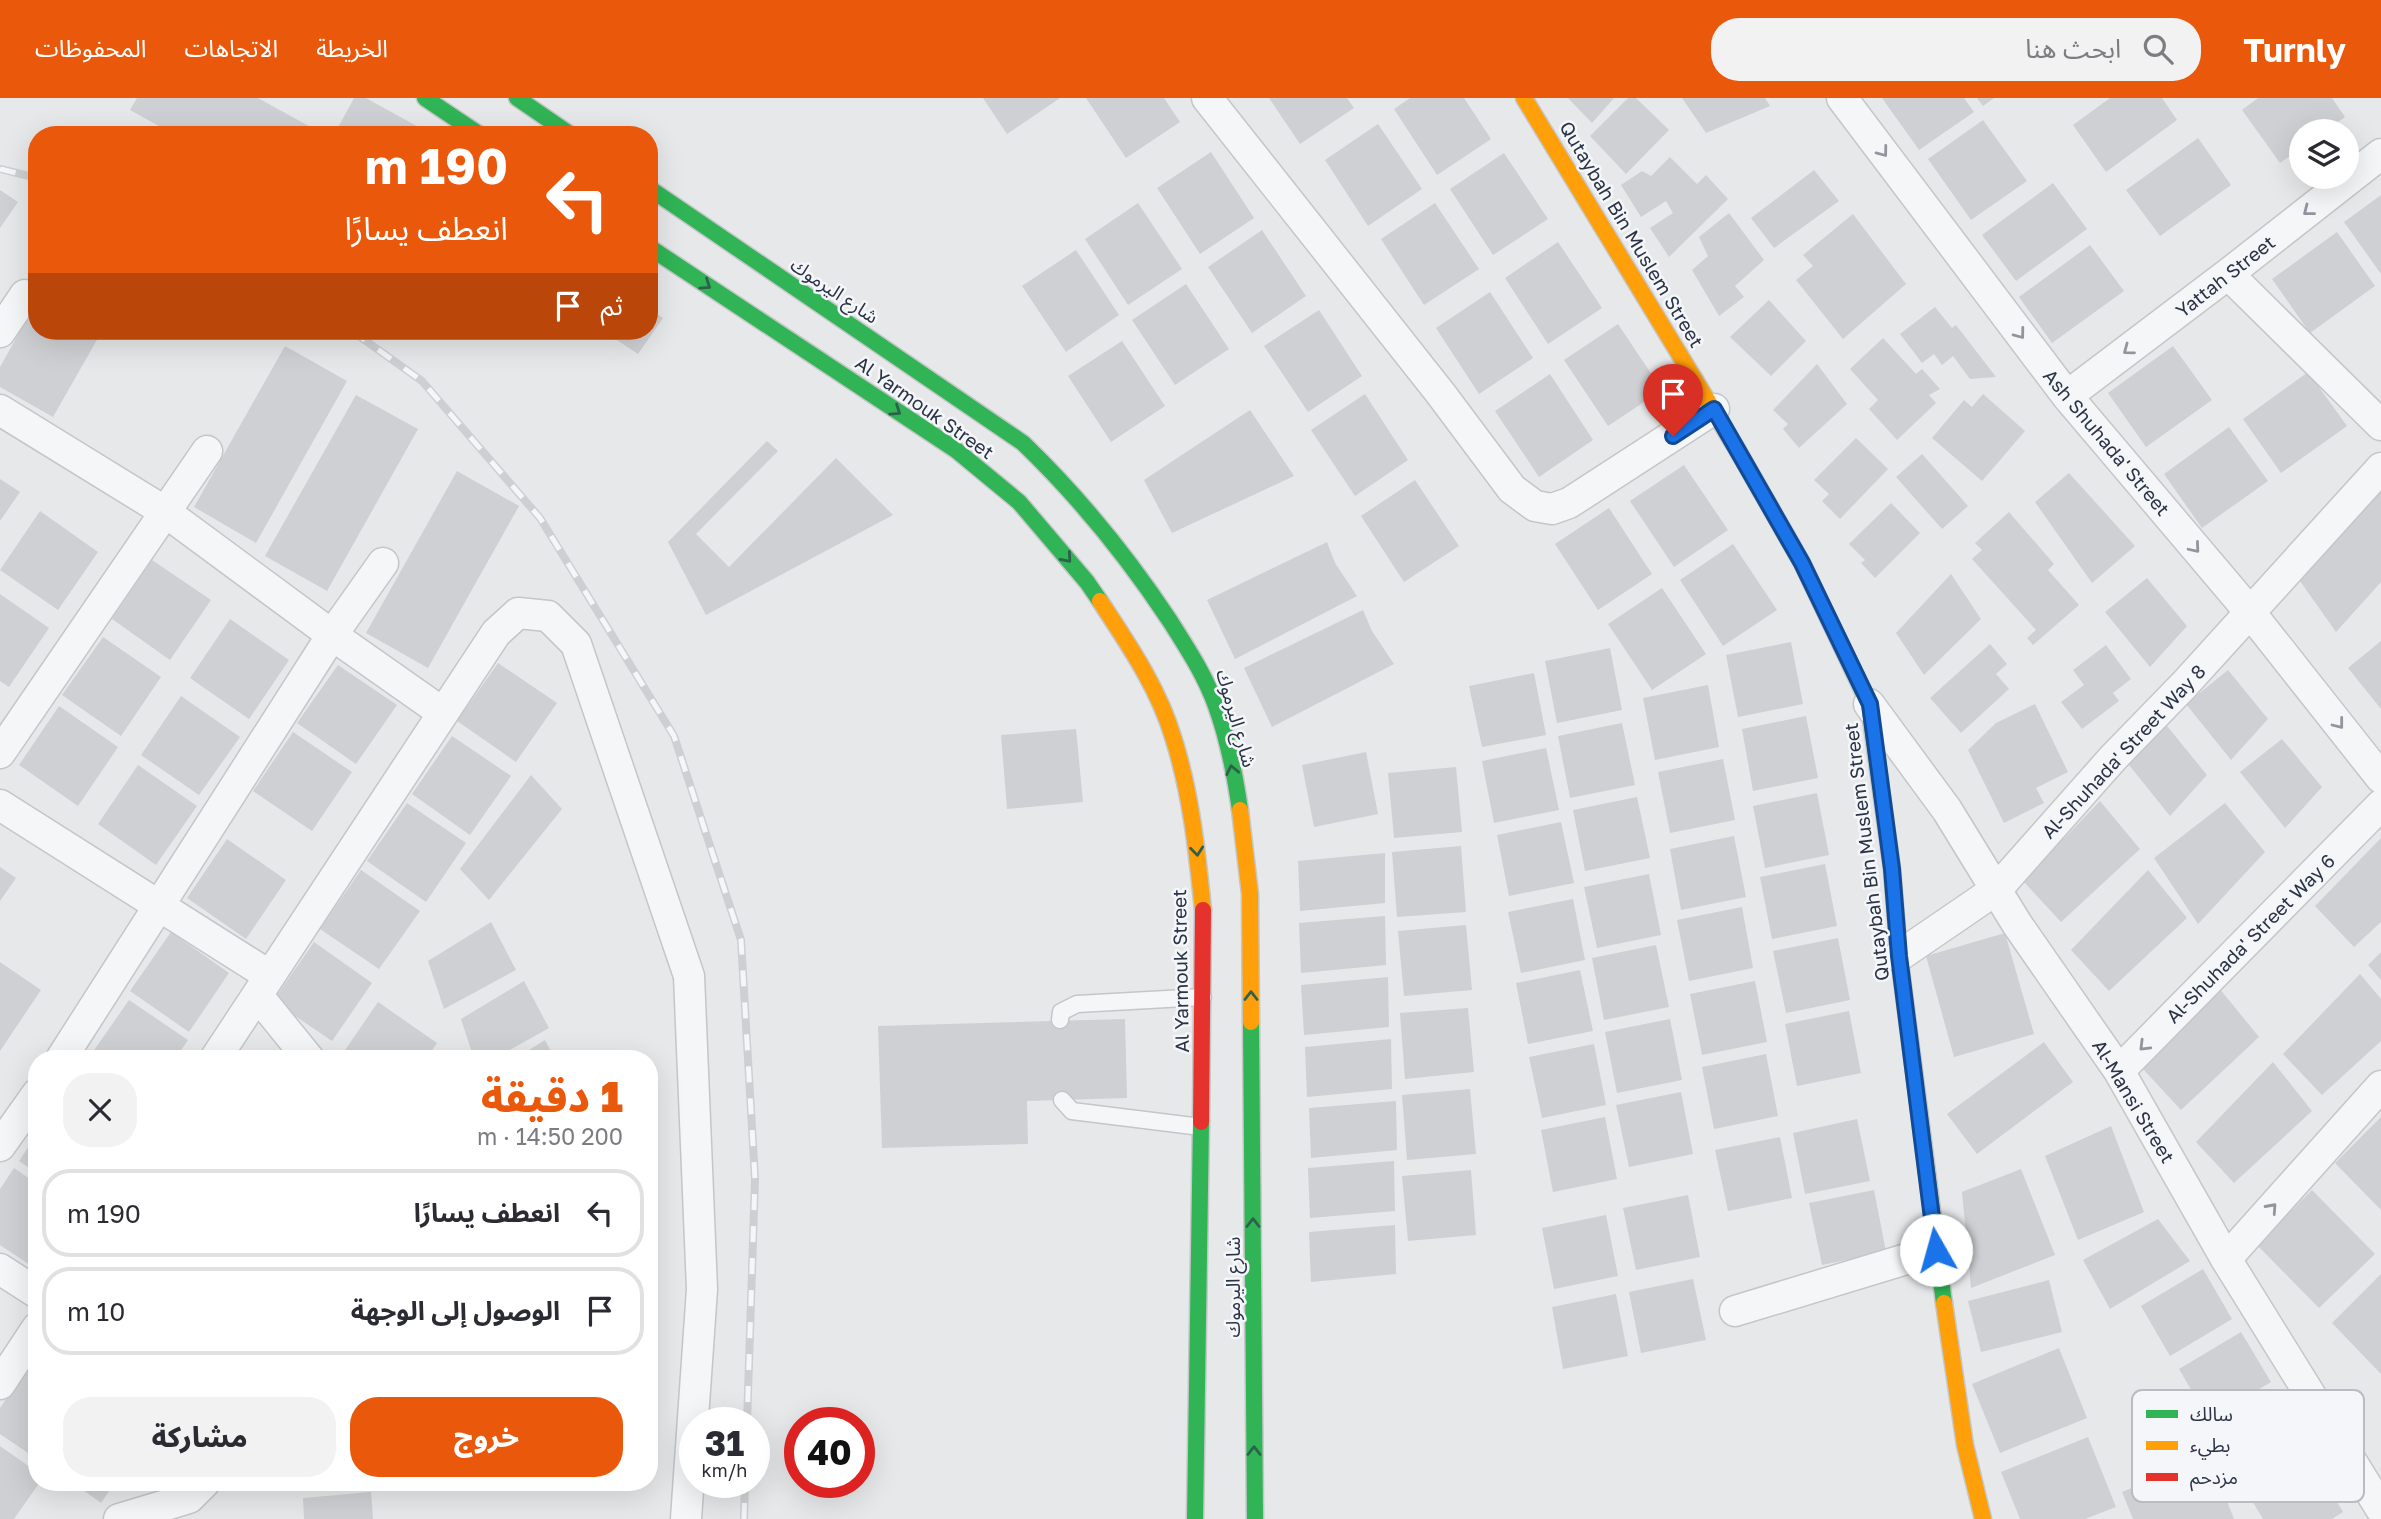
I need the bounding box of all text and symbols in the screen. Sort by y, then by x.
search box [1711,18,2201,81]
icon: search [2139,30,2177,68]
text: Turnly [2243,30,2346,69]
text: المحفوظات [35,33,146,62]
text: الاتجاهات [184,33,278,62]
text: الخريطة [316,33,388,62]
text: ابحث هنا [2025,33,2121,64]
street label: Qutaybah Bin Muslem Street [1555,117,1709,351]
map controls [2289,119,2359,189]
button: layers [2289,119,2359,189]
text: 190 m [365,136,508,195]
one-way arrow [1875,145,1887,157]
icon: left [532,154,623,245]
one-way arrow [2303,203,2316,216]
text: انعطف يسارًا [345,209,508,247]
street label: Yattah Street [2171,230,2279,322]
street label: شارع اليرموك [785,252,883,330]
one-way arrow [698,277,711,289]
icon: arrive [549,287,587,325]
text: ثم [601,290,623,321]
one-way arrow [2012,326,2025,339]
one-way arrow [2123,342,2135,354]
street label: Al Yarmouk Street [851,351,999,463]
pin [1643,364,1703,436]
street label: Ash Shuhada' Street [2039,364,2175,520]
icon: arrive [1654,375,1692,413]
one-way arrow [888,402,901,415]
one-way arrow [2187,539,2199,552]
one-way arrow [1059,550,1071,563]
street label: Al-Shuhada' Street Way 8 [2036,659,2210,843]
street label: شارع اليرموك [1209,666,1262,770]
one-way arrow [2330,717,2343,729]
street label: Qutaybah Bin Muslem Street [1839,722,1893,982]
one-way arrow [1225,764,1240,776]
one-way arrow [1189,845,1204,856]
street label: Al-Shuhada' Street Way 6 [2161,849,2339,1027]
street label: Al Yarmouk Street [1167,889,1193,1053]
one-way arrow [1243,990,1259,1001]
street label: Al-Mansi Street [2088,1035,2180,1167]
one-way arrow [2140,1038,2152,1050]
text: 1 دقيقة [481,1071,623,1121]
button: close [63,1073,137,1147]
text: 200 m · 14:50 [477,1122,623,1150]
icon: left [581,1194,619,1232]
text: انعطف يسارًا [414,1197,560,1228]
text: 190 m [67,1198,141,1229]
one-way arrow [2263,1203,2276,1216]
position arrow [1899,1213,1973,1287]
one-way arrow [1245,1218,1261,1228]
street label: شارع اليرموك [1221,1237,1247,1337]
icon: arrive [581,1292,619,1330]
text: الوصول إلى الوجهة [351,1295,560,1326]
text: 10 m [67,1296,125,1327]
legend [2132,1390,2364,1502]
button: مشاركة [63,1397,336,1477]
button: خروج [350,1397,623,1477]
text: سالك [2190,1402,2233,1425]
speed limit sign: 40 [784,1407,875,1498]
text: 31 [705,1422,744,1464]
text: بطيء [2190,1433,2230,1460]
one-way arrow [1246,1445,1262,1456]
text: km/h [702,1459,747,1481]
text: مزدحم [2190,1465,2238,1492]

